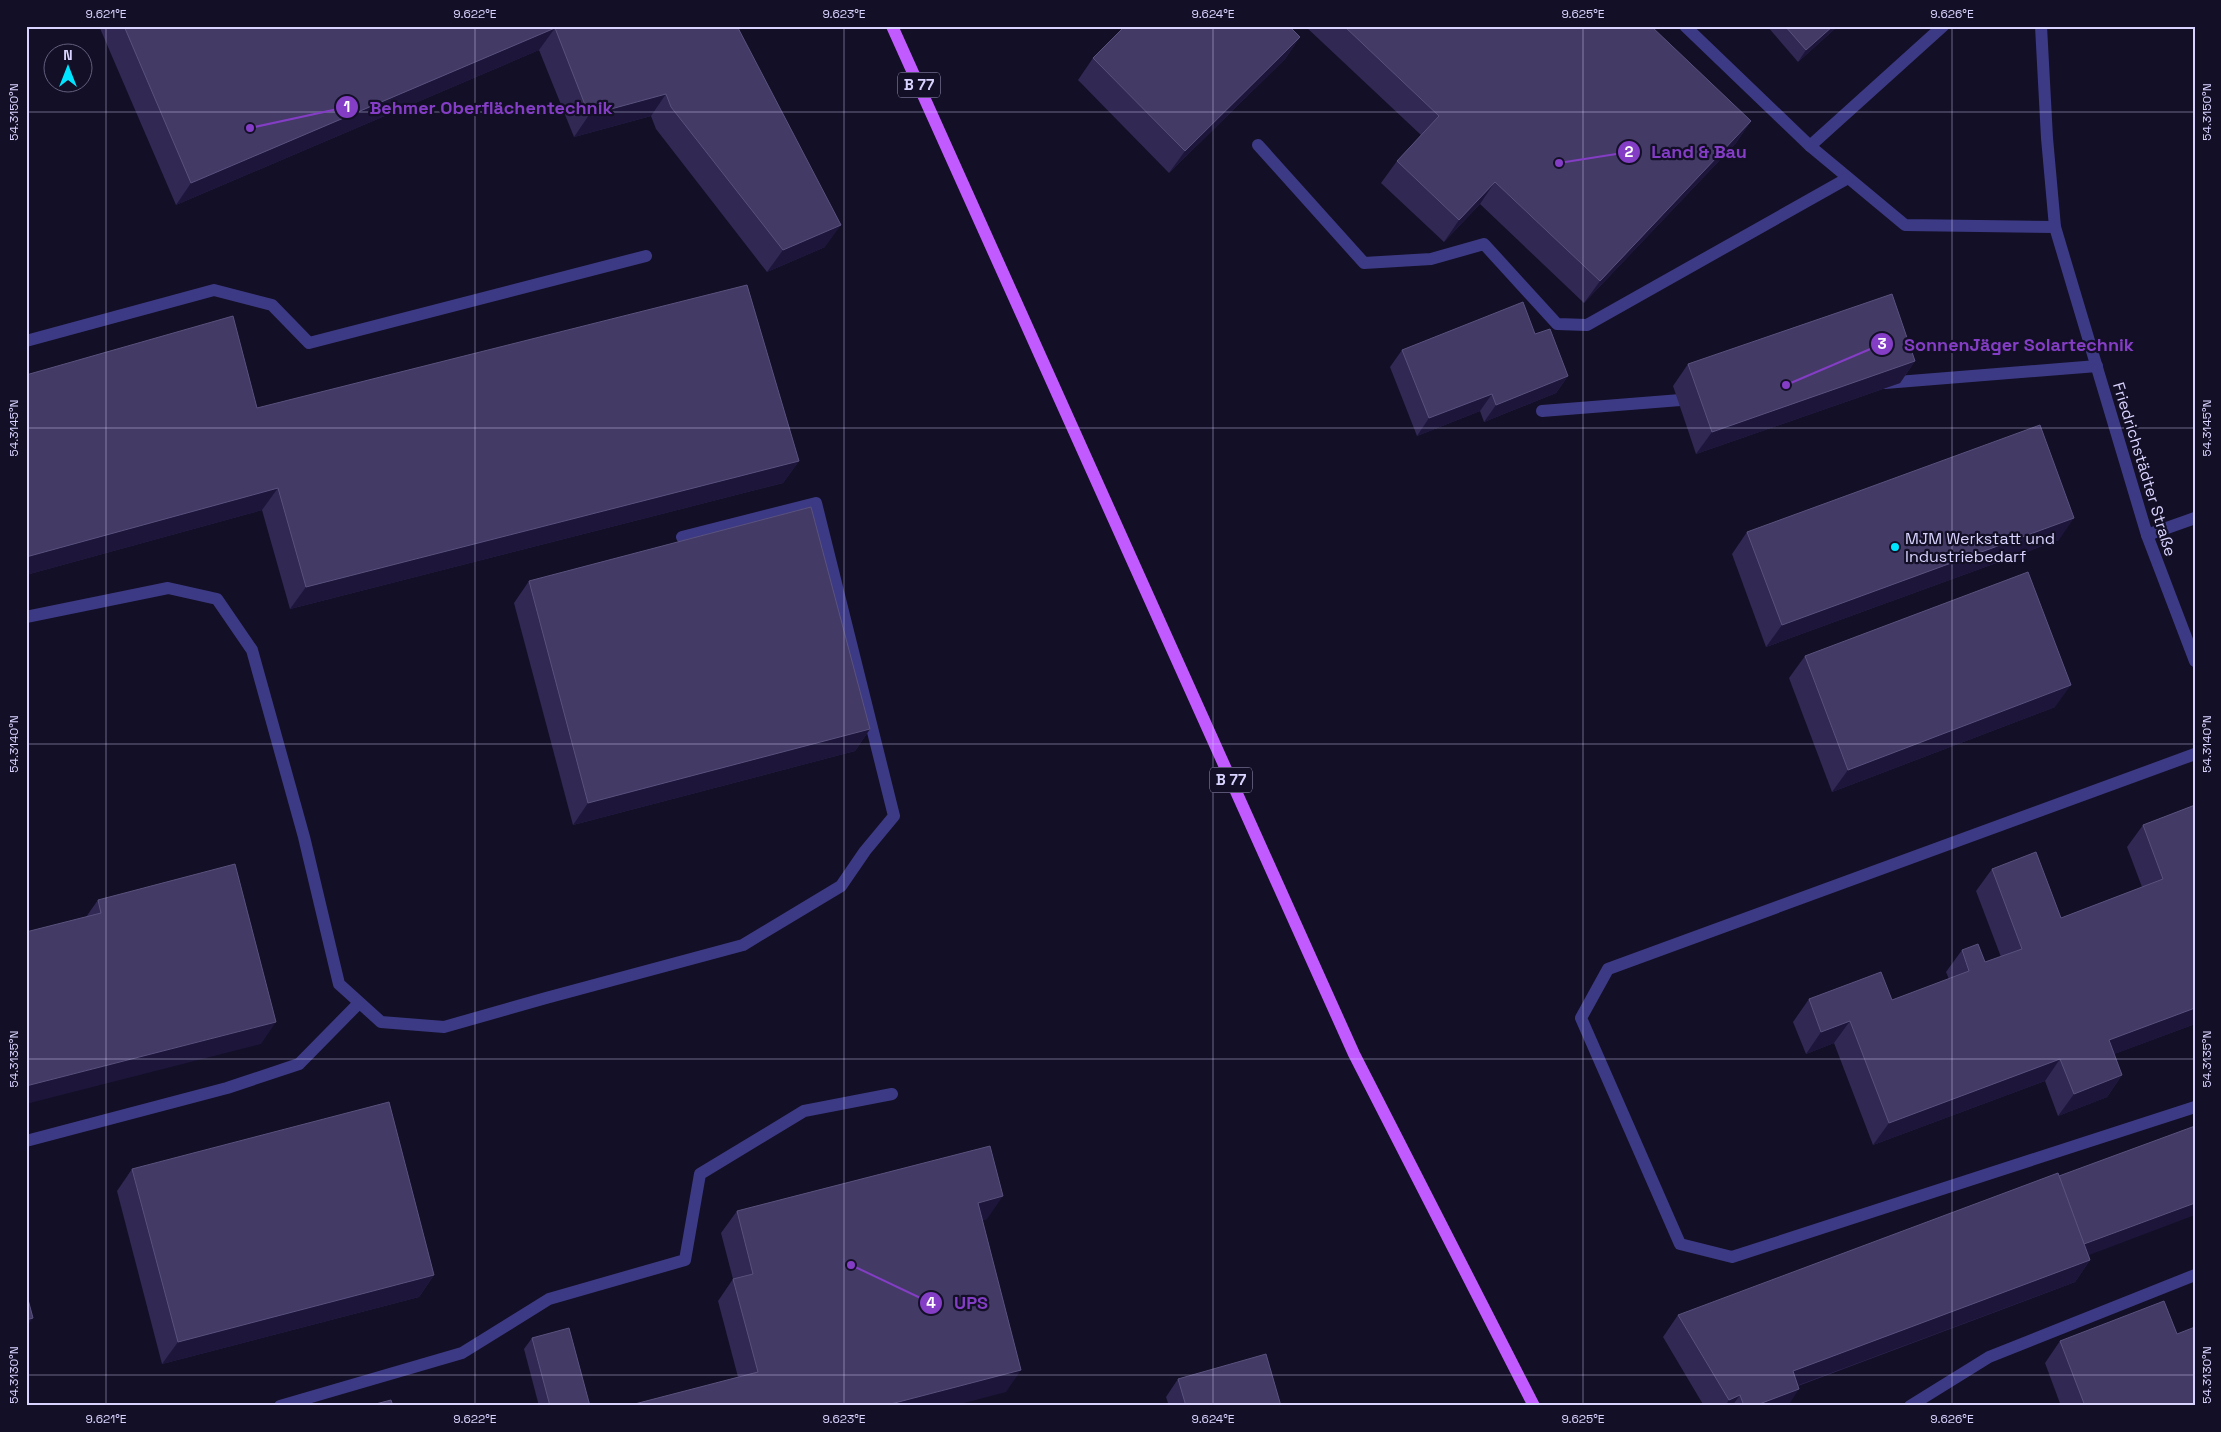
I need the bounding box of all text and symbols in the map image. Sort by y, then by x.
text: 9.621°E [85,6,127,22]
text: 9.622°E [453,6,497,22]
text: 9.623°E [822,6,866,22]
text: 9.624°E [1191,6,1235,22]
text: 9.625°E [1561,6,1605,22]
text: 9.626°E [1930,6,1974,22]
north arrow [42,42,92,92]
text: N [63,46,73,64]
road number: B 77 [898,72,940,98]
text: 54.3150°N [6,83,22,141]
text: 54.3150°N [2199,83,2215,141]
callout: Behmer Oberflächentechnik [334,91,622,124]
text: Behmer Oberflächentechnik [369,96,613,119]
text: 1 [344,97,350,116]
callout: Land & Bau [1617,135,1757,168]
text: Land & Bau [1651,140,1747,163]
text: 2 [1625,142,1634,161]
callout: SonnenJäger Solartechnik [1869,328,2144,361]
text: SonnenJäger Solartechnik [1904,333,2134,356]
text: 3 [1877,334,1887,353]
street label: Friedrichstädter Straße [2108,380,2181,559]
text: 54.3145°N [6,399,22,457]
text: 54.3145°N [2199,399,2215,457]
place label: MJM Werkstatt und Industriebedarf [1905,528,2055,567]
marker: MJM Werkstatt und Industriebedarf [1889,541,1901,553]
text: 54.3140°N [6,715,22,773]
text: 54.3140°N [2199,715,2215,773]
road number: B 77 [1210,768,1252,792]
text: 54.3135°N [6,1031,22,1087]
text: 54.3135°N [2199,1031,2215,1087]
callout: UPS [919,1287,998,1320]
text: UPS [954,1291,988,1314]
text: 4 [926,1293,936,1312]
text: 54.3130°N [6,1346,22,1404]
text: 54.3130°N [2199,1346,2215,1404]
text: 9.621°E [85,1411,127,1427]
text: 9.622°E [453,1411,497,1427]
text: 9.623°E [822,1411,866,1427]
text: 9.624°E [1191,1411,1235,1427]
text: 9.625°E [1561,1411,1605,1427]
text: 9.626°E [1930,1411,1974,1427]

